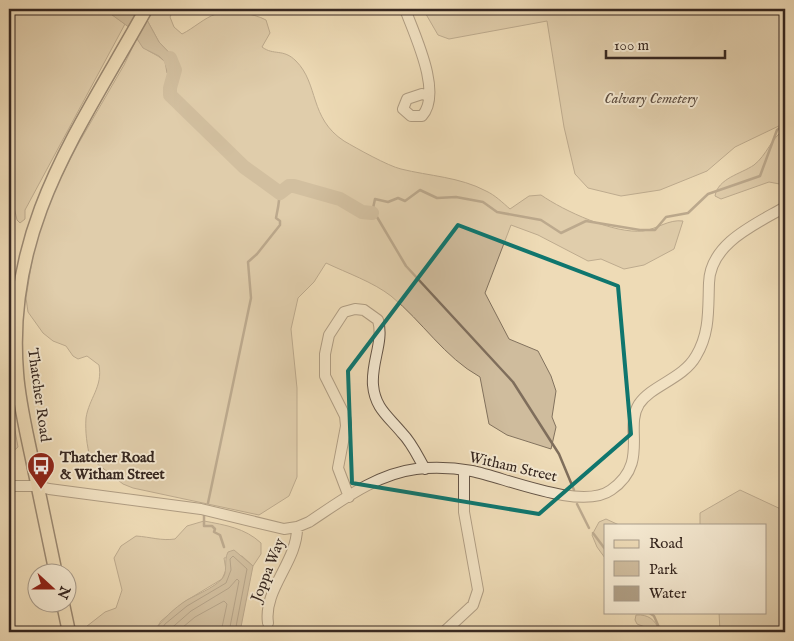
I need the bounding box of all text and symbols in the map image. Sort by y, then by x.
scale bar [606,28,725,60]
text: 100 m [614,36,650,55]
park label: Calvary Cemetery [604,89,698,108]
street label: Thatcher Road [23,347,55,444]
place label: Thatcher Road & Witham Street [59,448,165,484]
street label: Witham Street [467,448,559,486]
bus stop icon: Thatcher Road & Witham Street [26,451,56,490]
legend [604,524,766,614]
text: Road [649,534,684,553]
street label: Joppa Way [246,535,290,606]
text: Park [649,560,679,579]
north arrow [28,564,78,614]
text: N [53,582,74,601]
text: Water [649,584,687,603]

